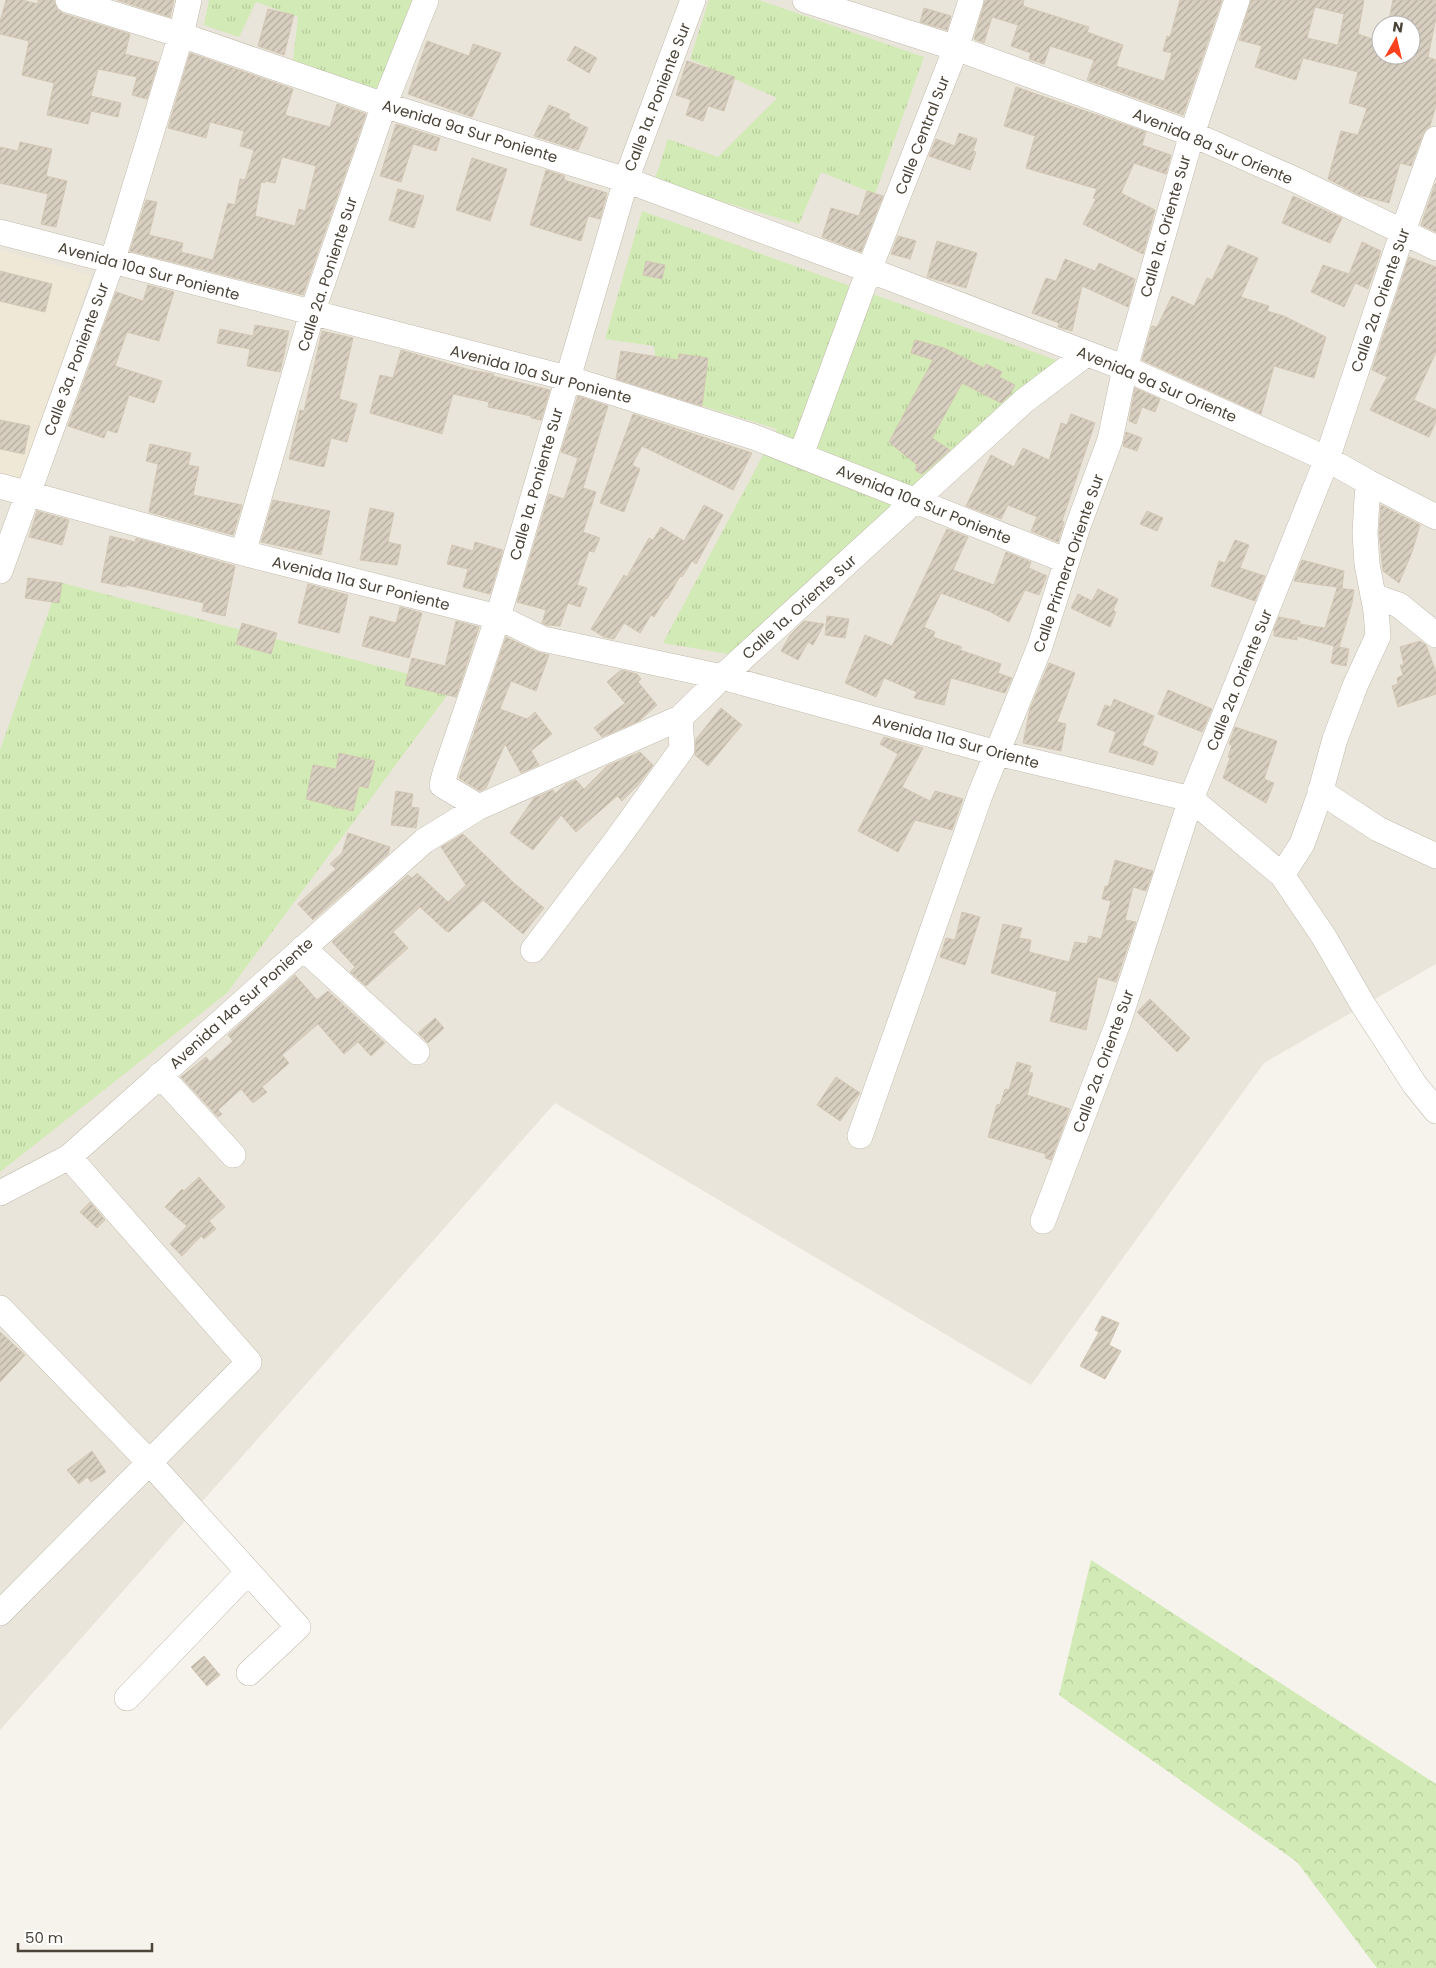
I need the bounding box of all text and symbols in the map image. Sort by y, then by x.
north arrow [1371,15,1421,65]
text: N [1391,16,1404,38]
street label: Calle 1a. Poniente Sur [619,19,695,174]
street label: Calle Central Sur [890,72,954,197]
street label: Avenida 9a Sur Poniente [380,94,560,168]
street label: Avenida 8a Sur Oriente [1130,103,1296,189]
street label: Calle 1a. Oriente Sur [1135,152,1195,300]
street label: Calle 2a. Poniente Sur [292,194,362,354]
street label: Calle 2a. Oriente Sur [1345,225,1415,375]
street label: Avenida 10a Sur Poniente [56,237,242,305]
street label: Calle 3a. Poniente Sur [38,279,114,439]
street label: Avenida 10a Sur Poniente [448,340,634,408]
street label: Avenida 9a Sur Oriente [1074,341,1240,427]
street label: Calle 1a. Poniente Sur [504,405,568,563]
street label: Avenida 10a Sur Poniente [833,459,1015,549]
street label: Calle Primera Oriente Sur [1028,471,1109,655]
street label: Calle 1a. Oriente Sur [737,550,861,664]
street label: Avenida 11a Sur Poniente [270,551,452,615]
street label: Calle 2a. Oriente Sur [1201,606,1277,754]
street label: Avenida 11a Sur Oriente [870,709,1042,773]
street label: Avenida 14a Sur Poniente [164,933,318,1073]
street label: Calle 2a. Oriente Sur [1067,986,1139,1136]
scale bar [18,1920,151,1952]
text: 50 m [25,1927,63,1948]

